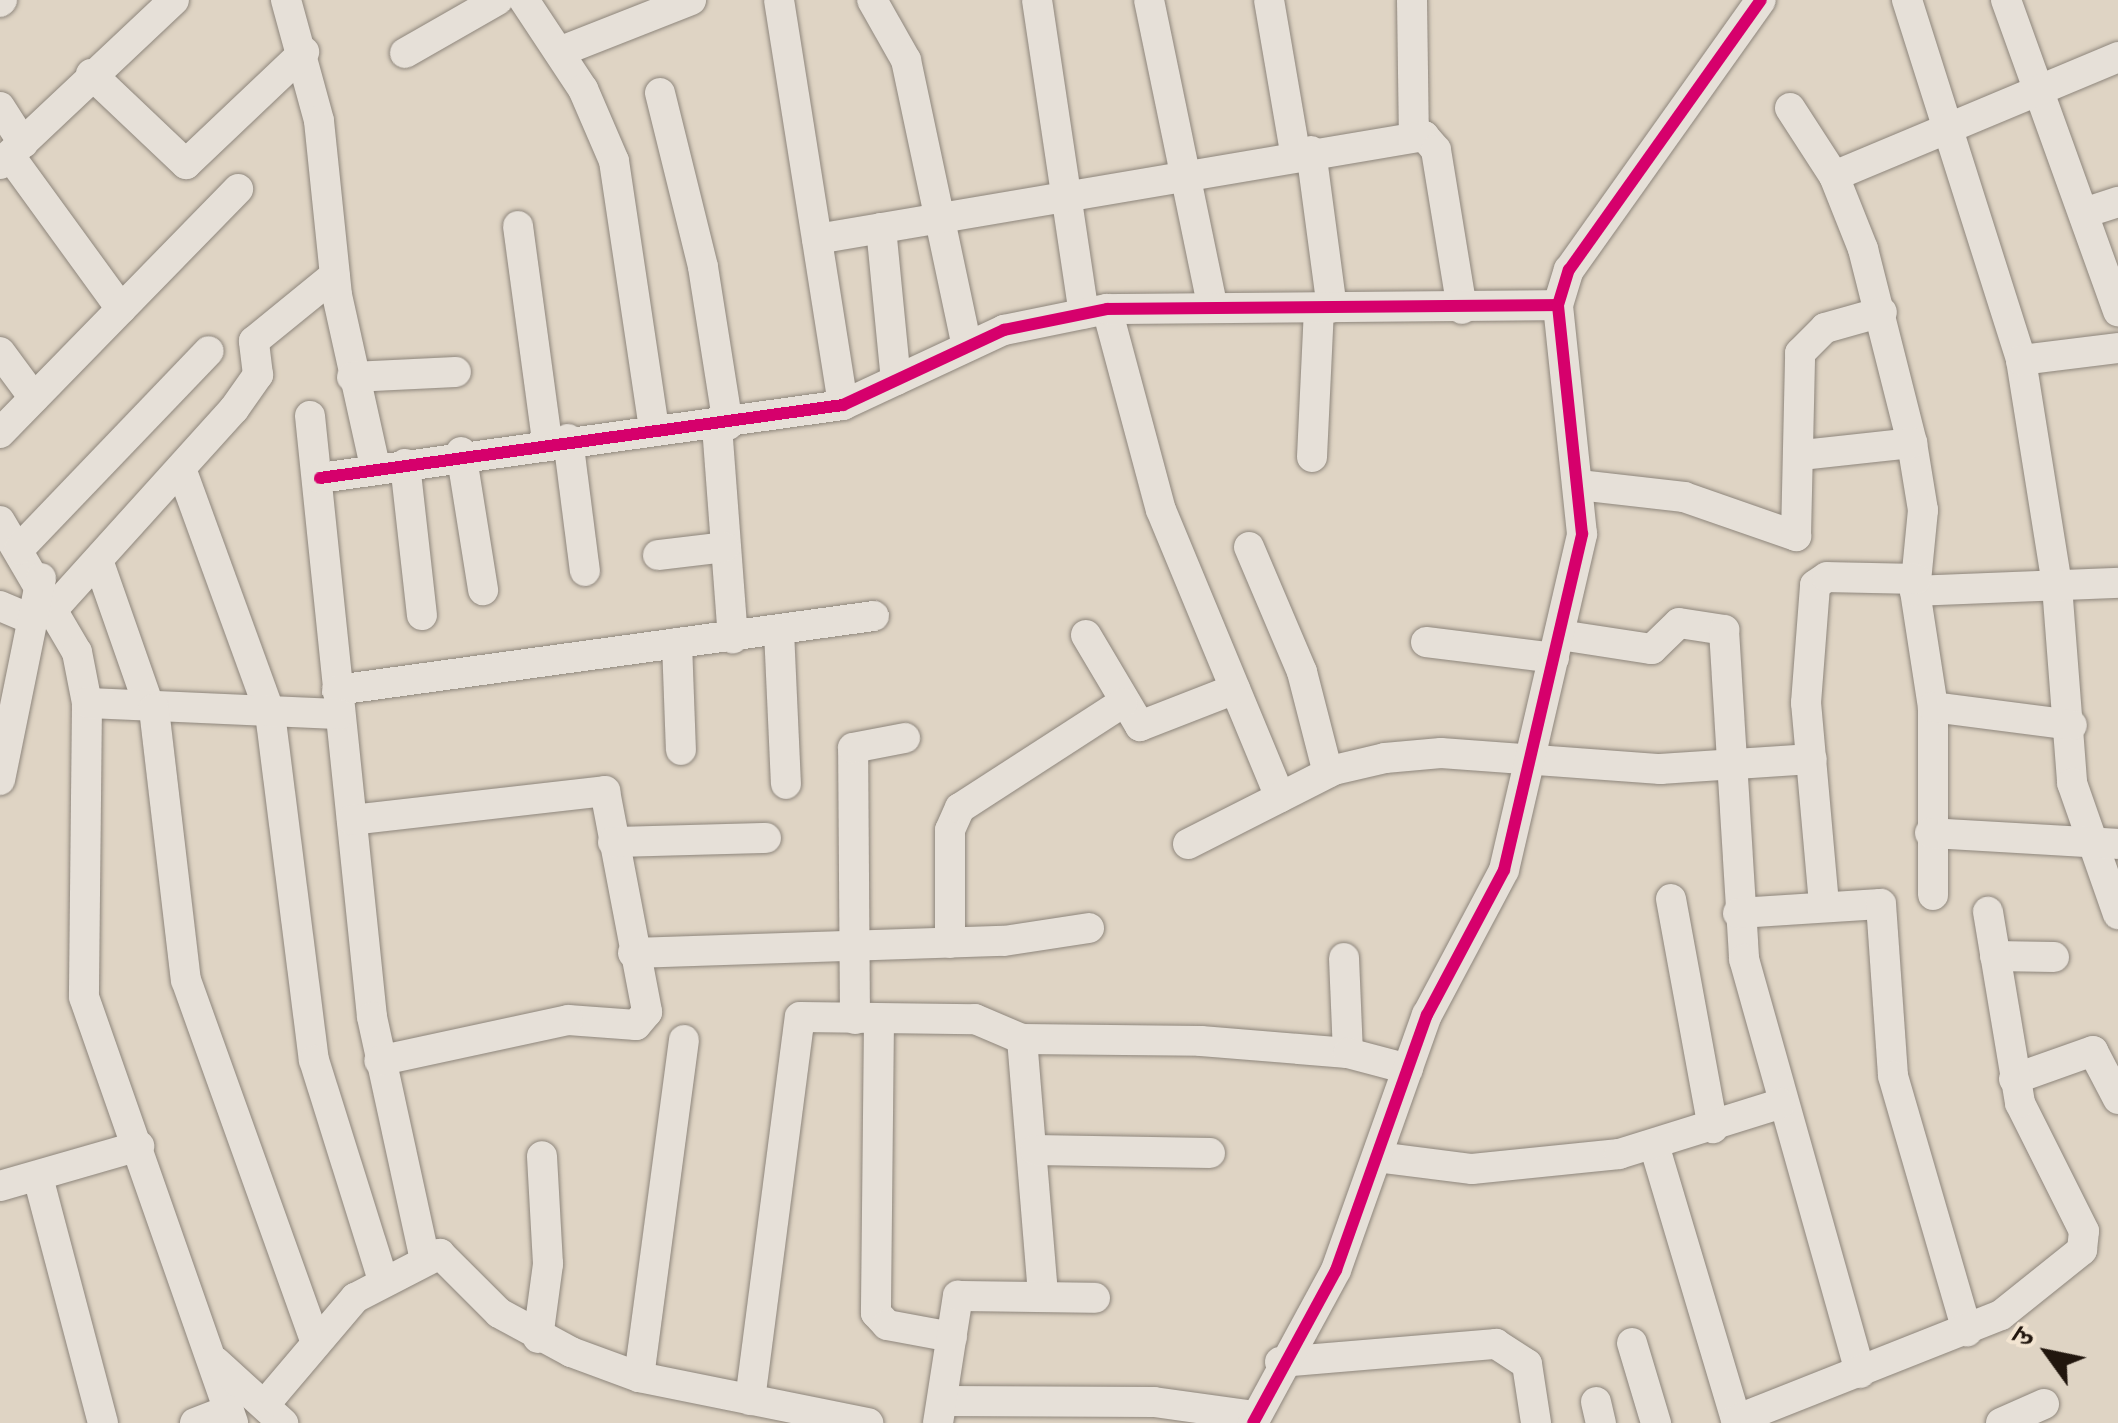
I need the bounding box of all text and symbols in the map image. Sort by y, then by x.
north arrow [1998,1303,2098,1403]
text: उ [2001,1319,2043,1354]

